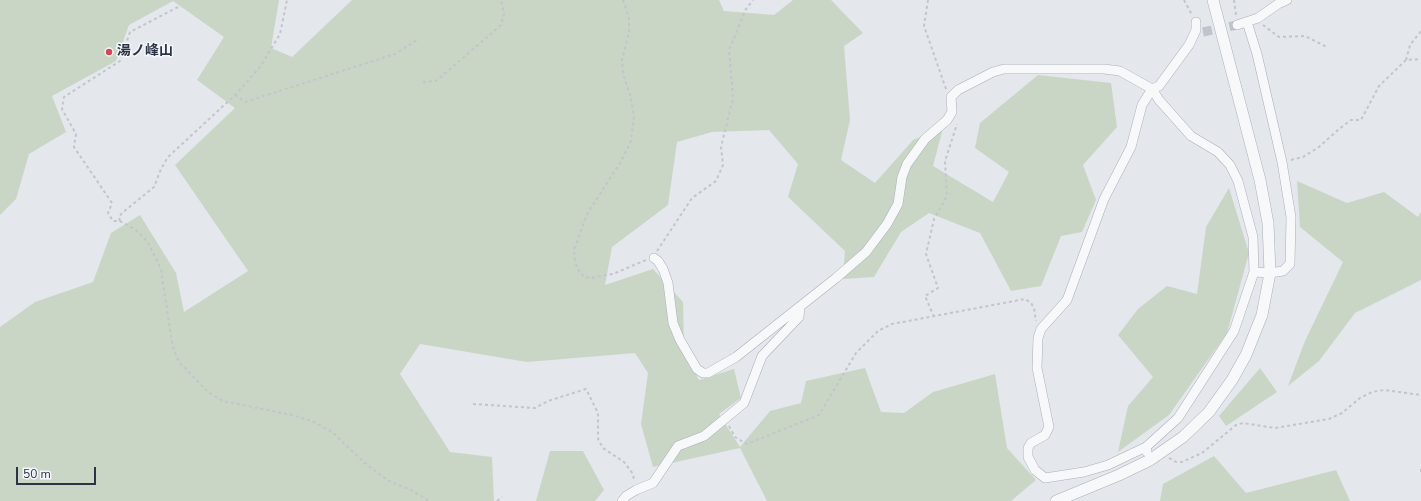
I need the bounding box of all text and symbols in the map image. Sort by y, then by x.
place label: 湯ノ峰山 [117,44,173,60]
marker: 湯ノ峰山 [104,47,114,57]
scale bar [18,459,98,485]
text: 50 m [23,466,51,482]

